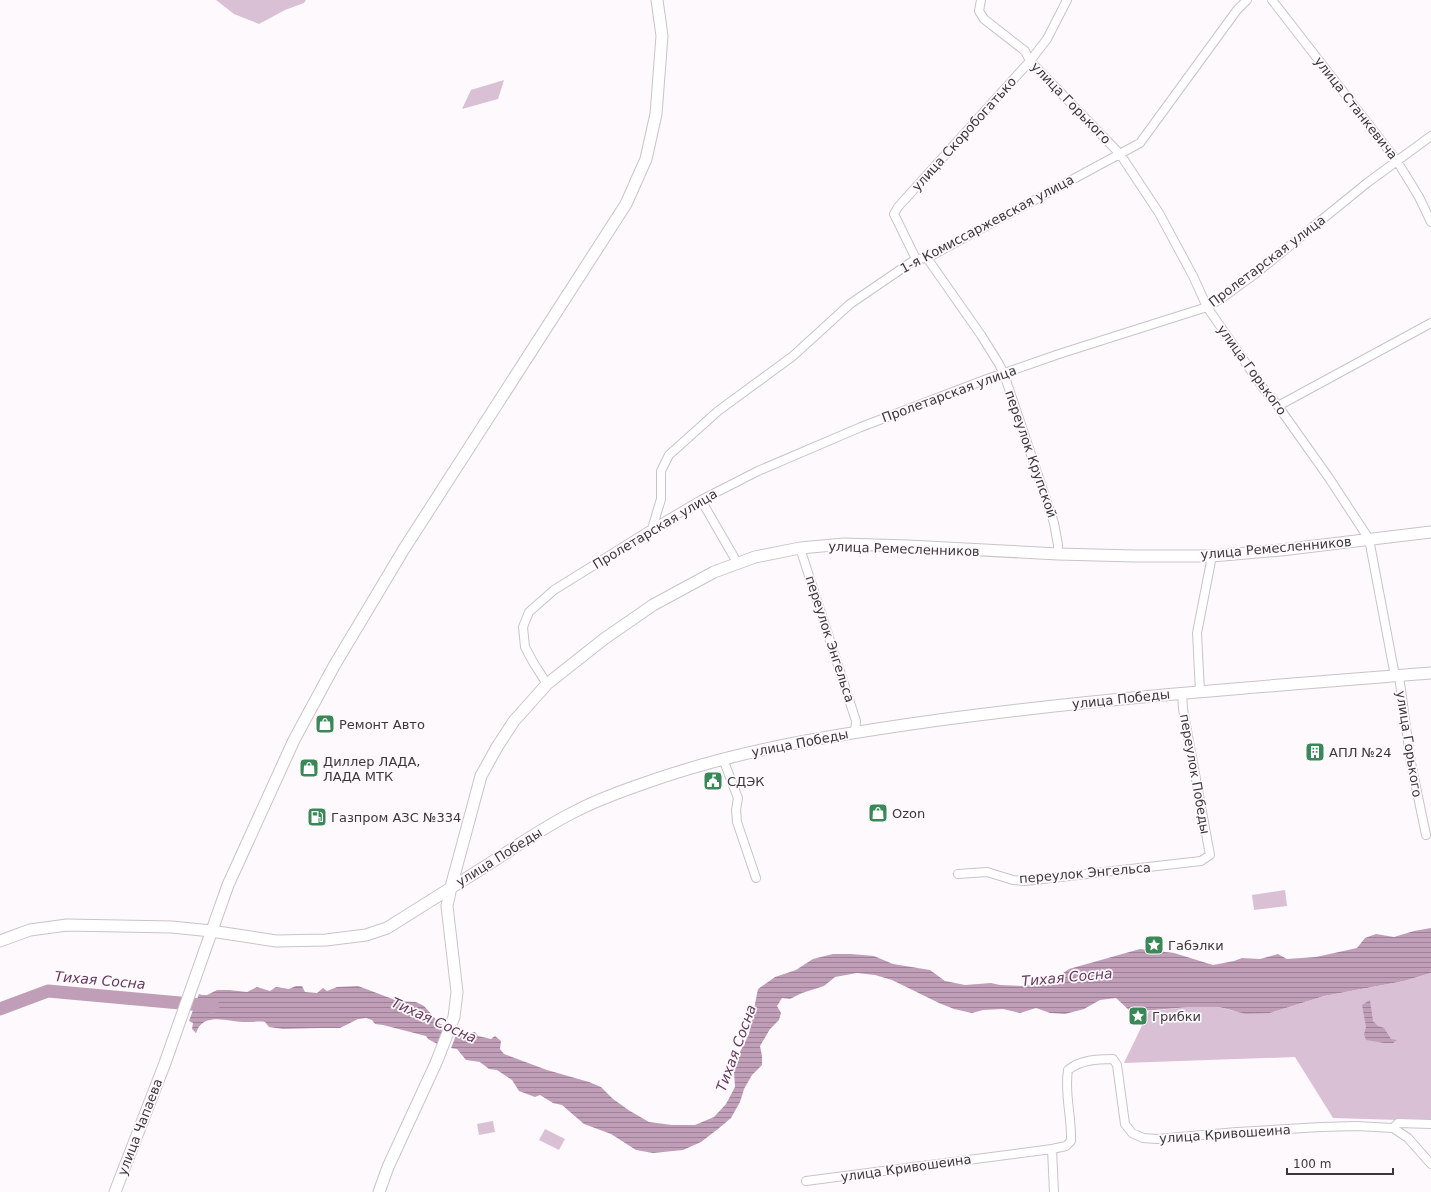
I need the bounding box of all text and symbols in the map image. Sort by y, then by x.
street label: улица Станкевича [1311,54,1401,162]
street label: улица Горького [1028,59,1114,147]
street label: улица Скоробогатько [909,74,1019,194]
street label: 1-я Комиссаржевская улица [898,172,1076,276]
street label: Пролетарская улица [1206,212,1328,310]
street label: улица Горького [1214,322,1290,418]
street label: Пролетарская улица [880,363,1018,425]
street label: переулок Крупской [1002,388,1060,520]
street label: Пролетарская улица [590,486,720,572]
street label: улица Ремесленников [1200,534,1352,562]
street label: улица Ремесленников [828,539,980,559]
street label: переулок Энгельса [802,574,858,704]
street label: улица Победы [1071,686,1171,712]
street label: улица Горького [1393,690,1425,798]
shop icon: Ремонт Авто [314,713,336,735]
street label: переулок Победы [1177,713,1213,835]
place label: Ремонт Авто [339,717,425,732]
street label: улица Победы [750,726,850,760]
building icon: АПЛ №24 [1304,741,1326,763]
place label: АПЛ №24 [1329,745,1392,760]
place label: Диллер ЛАДА, ЛАДА МТК [323,754,420,784]
shop icon: Диллер ЛАДА, ЛАДА МТК [298,757,320,779]
public building icon: СДЭК [702,770,724,792]
place label: СДЭК [727,774,765,789]
shop icon: Ozon [867,802,889,824]
fuel station icon: Газпром АЗС №334 [306,806,328,828]
place label: Ozon [892,806,925,821]
place label: Газпром АЗС №334 [331,810,461,825]
street label: улица Победы [453,825,545,889]
street label: переулок Энгельса [1019,860,1151,886]
place icon: Габэлки [1143,934,1165,956]
place label: Габэлки [1168,938,1224,953]
water label: Тихая Сосна [1021,965,1113,989]
water label: Тихая Сосна [54,968,146,992]
water label: Тихая Сосна [389,994,479,1046]
water label: Тихая Сосна [713,1002,759,1094]
place icon: Грибки [1127,1005,1149,1027]
place label: Грибки [1152,1009,1201,1024]
street label: улица Чапаева [115,1077,165,1177]
street label: улица Кривошеина [1159,1122,1291,1146]
scale bar [1287,1150,1393,1176]
street label: улица Кривошеина [840,1151,972,1185]
text: 100 m [1293,1157,1331,1171]

